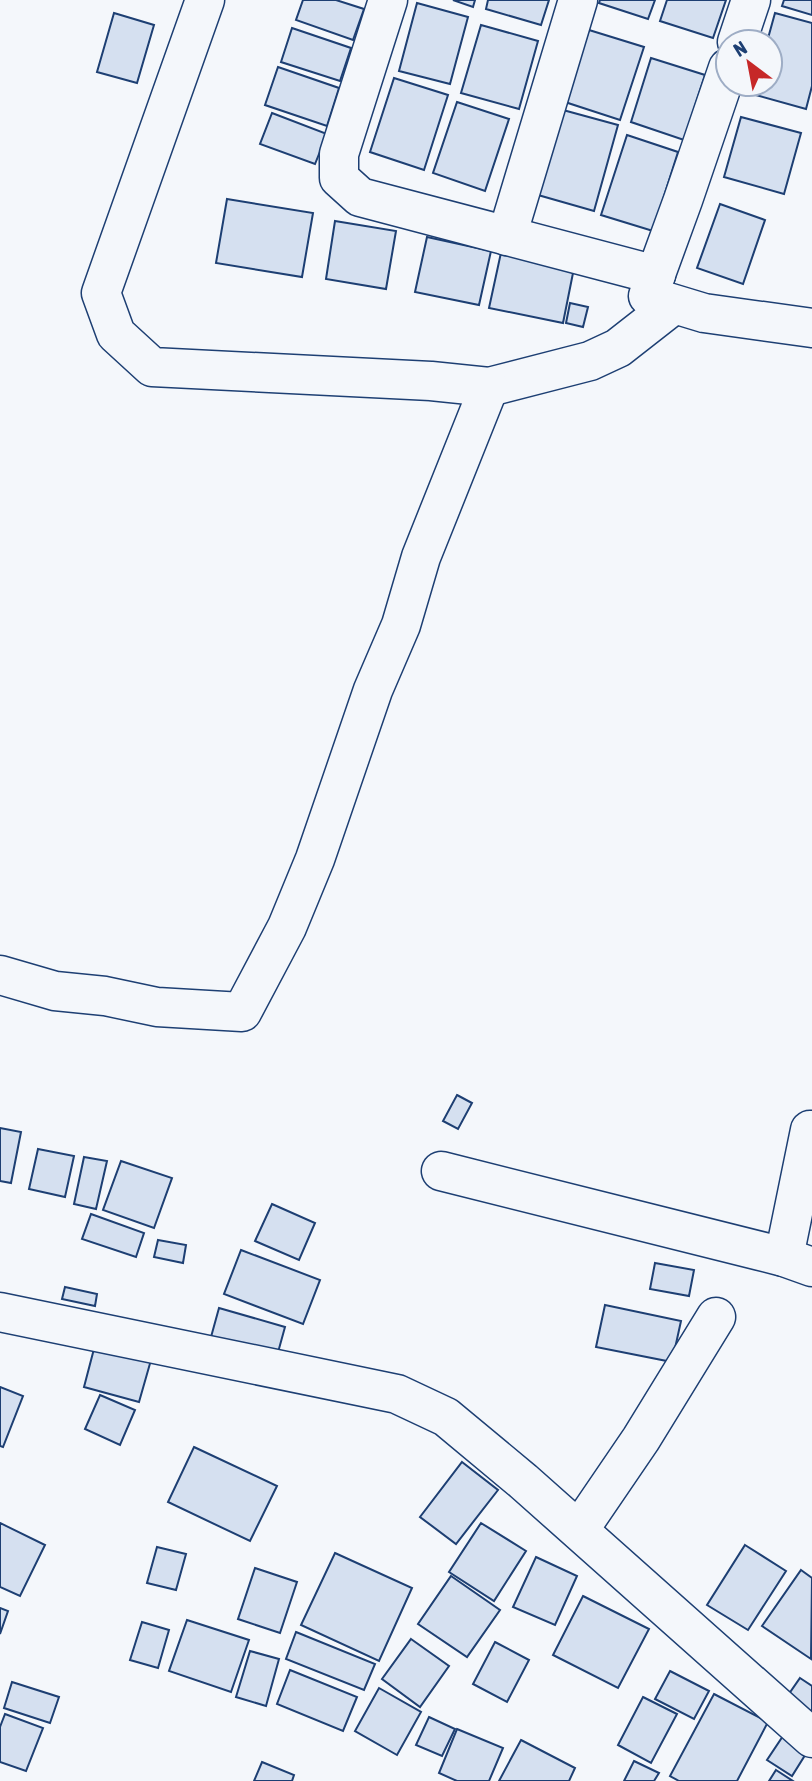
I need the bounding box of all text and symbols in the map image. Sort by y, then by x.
north arrow [714,28,784,98]
text: N [729,36,751,61]

